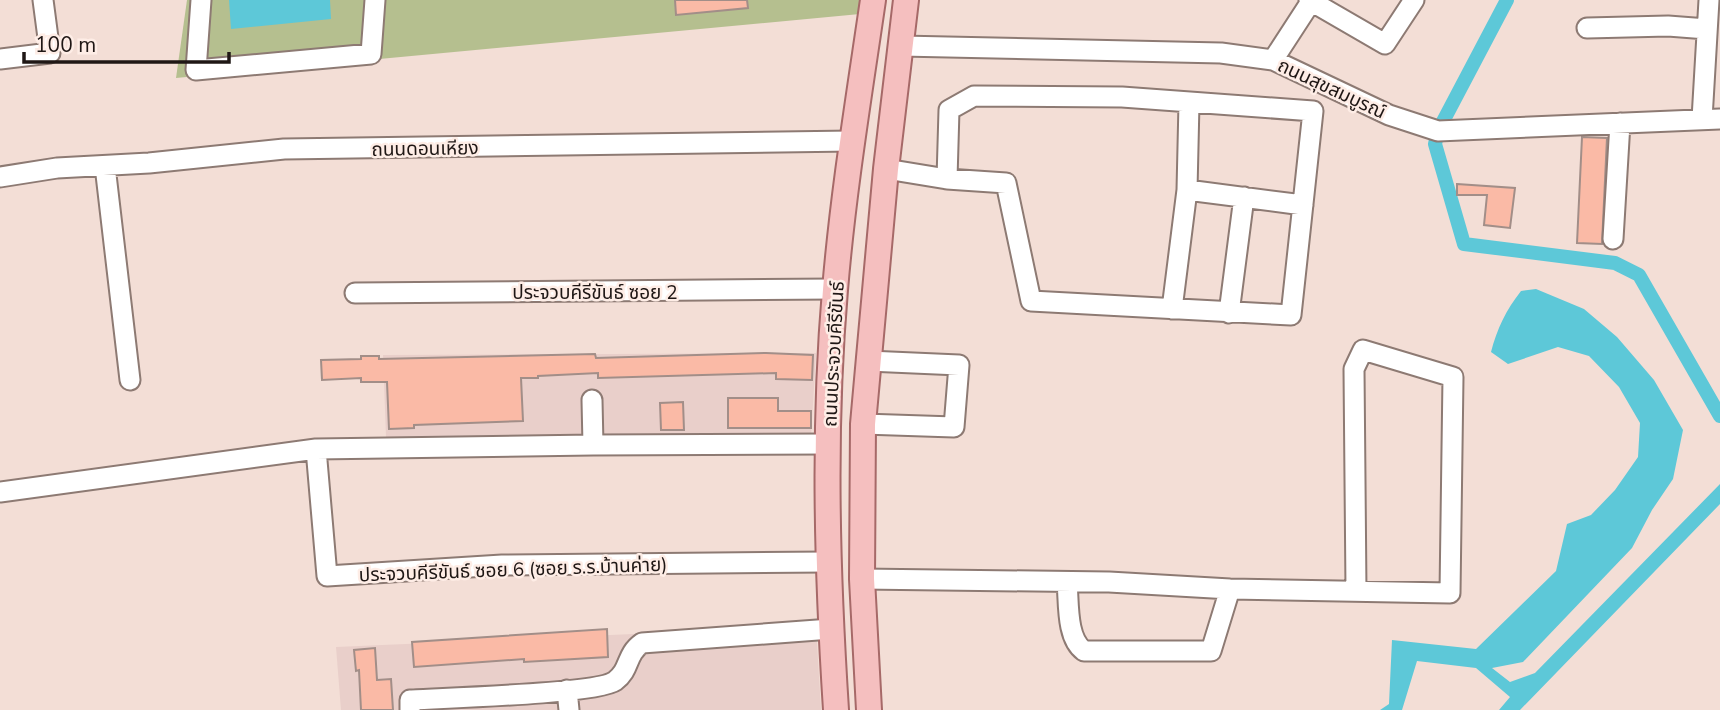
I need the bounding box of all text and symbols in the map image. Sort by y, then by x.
scale bar [24,21,229,65]
text: 100 m [35,31,96,59]
street label: ถนนสุขสมบูรณ์ [1273,52,1390,125]
street label: ถนนดอนเหียง [371,135,479,163]
street label: ประจวบคีรีขันธ์ ซอย 2 [512,280,678,306]
street label: ถนนประจวบคีรีขันธ์ [817,280,851,428]
street label: ประจวบคีรีขันธ์ ซอย 6 (ซอย ร.ร.บ้านค่าย) [358,552,668,588]

